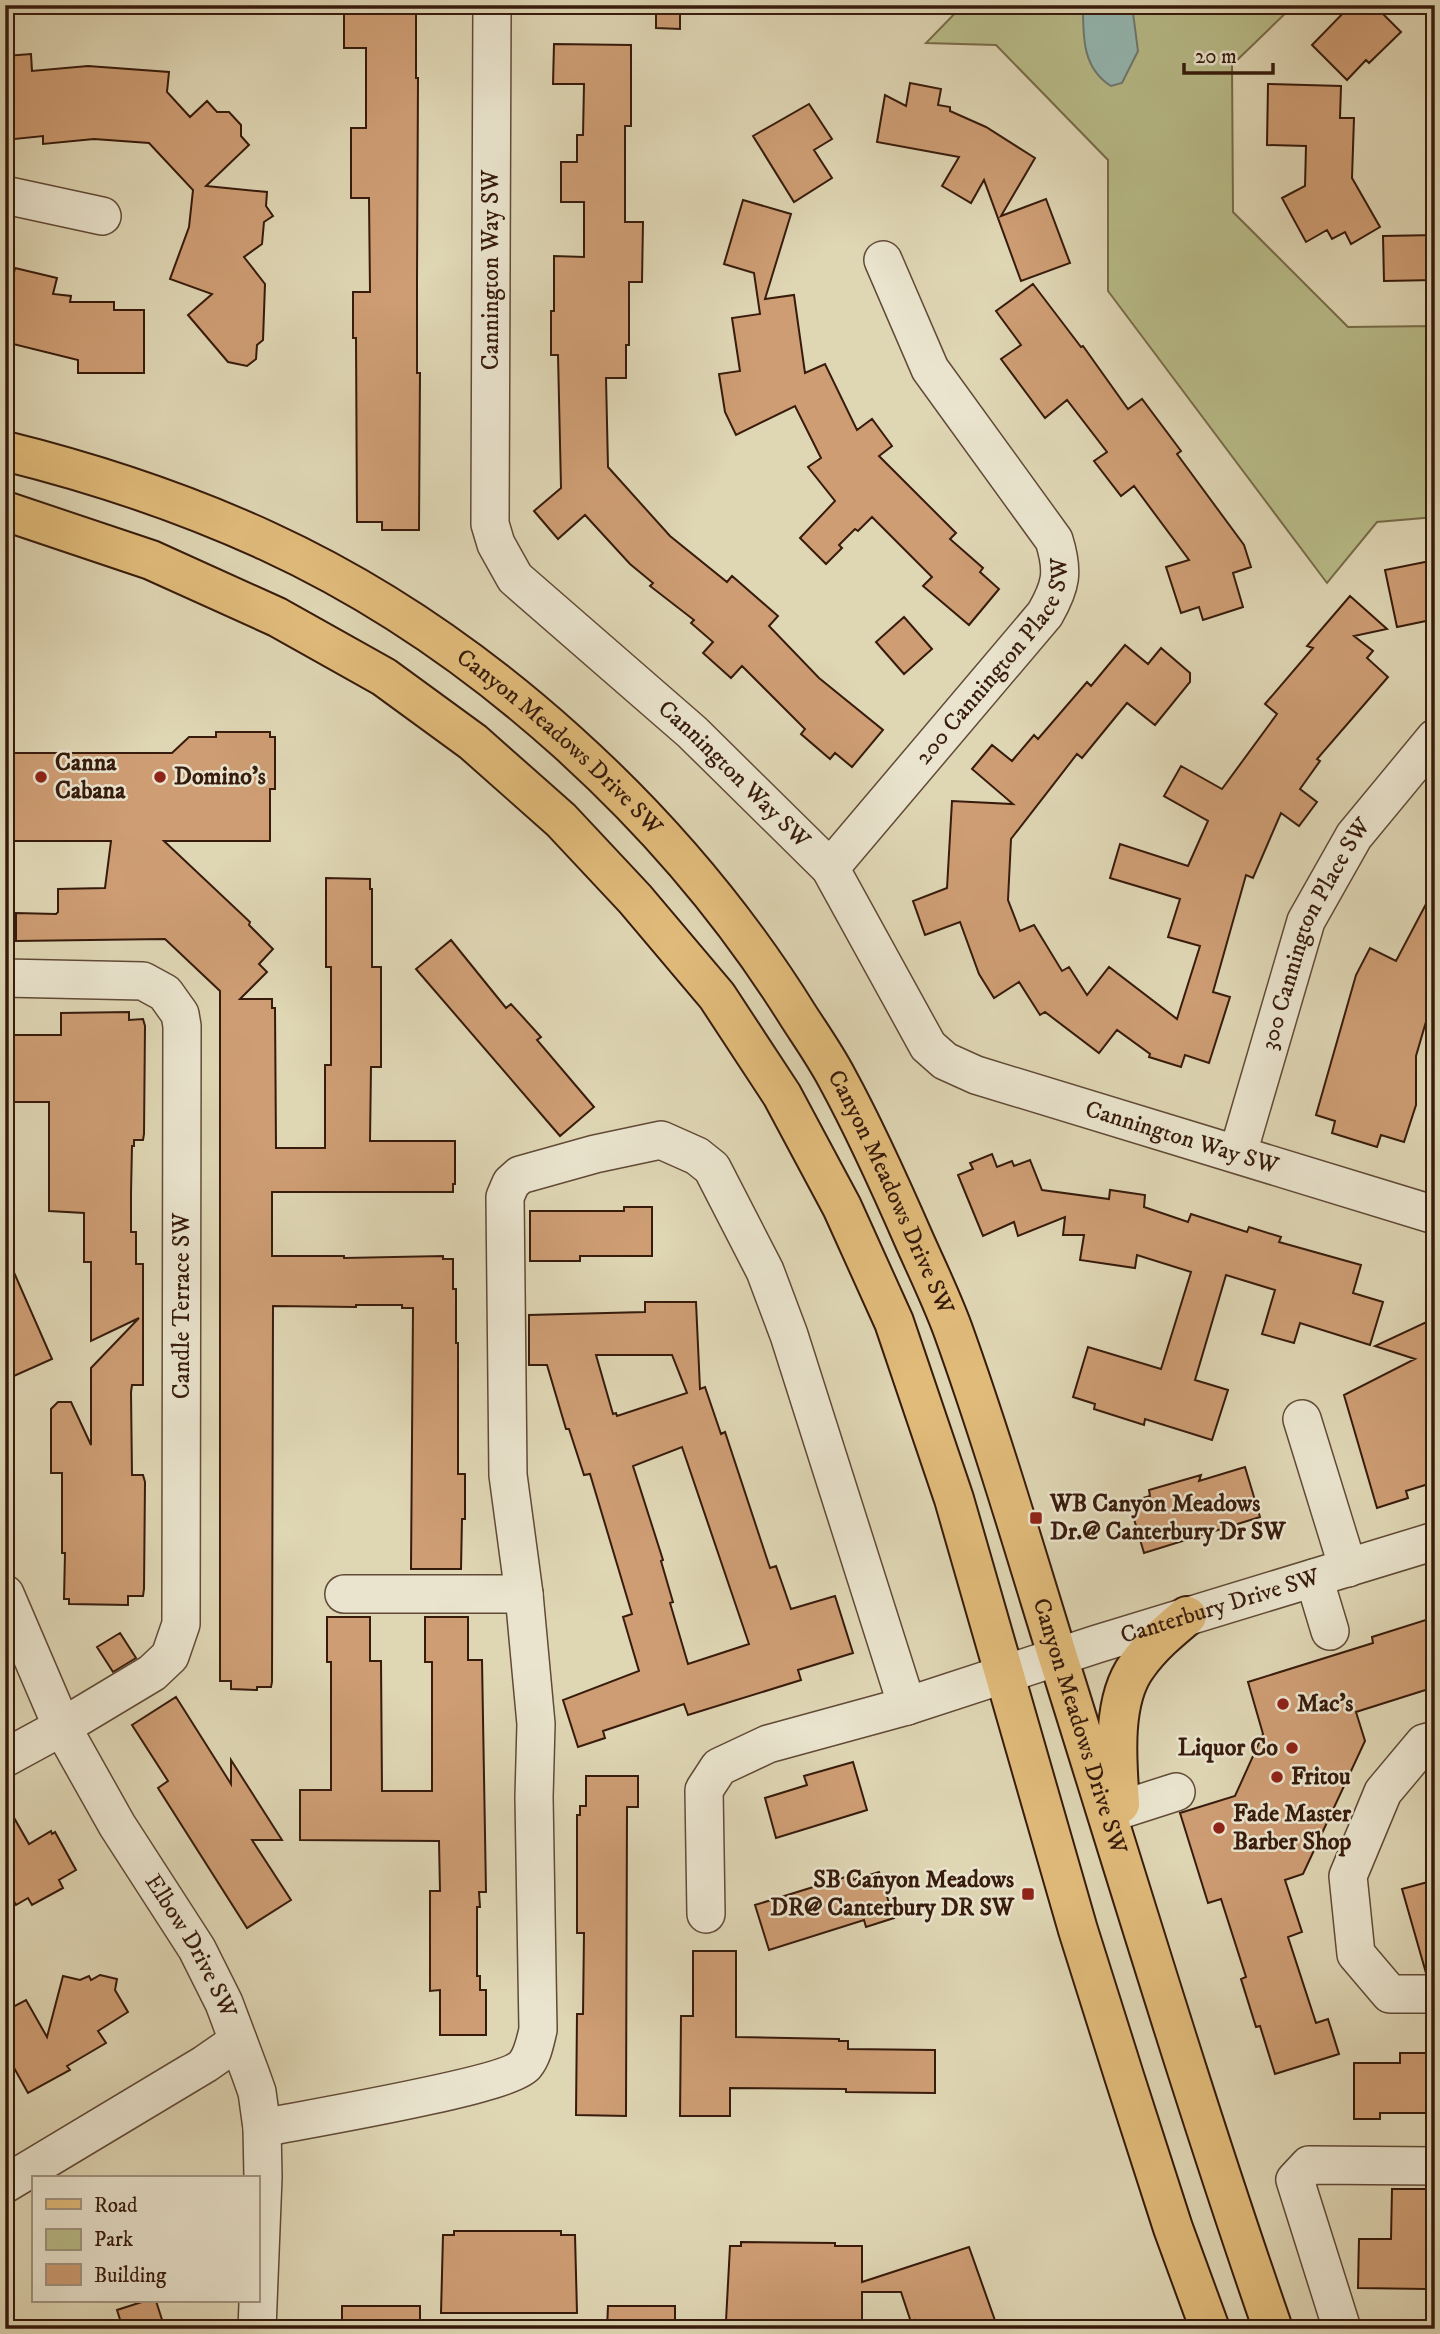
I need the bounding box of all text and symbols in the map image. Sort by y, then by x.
scale bar [1184,32,1274,76]
text: 20 m [1195,44,1237,70]
street label: Cannington Way SW [476,169,506,370]
street label: 200 Cannington Place SW [909,556,1075,771]
street label: Canyon Meadows Drive SW [450,642,669,842]
street label: Cannington Way SW [651,694,817,856]
place label: Canna Cabana [55,748,126,806]
place label: Domino's [174,762,266,792]
marker: Canna Cabana [33,769,49,785]
marker: Domino's [152,769,168,785]
street label: 300 Cannington Place SW [1254,811,1378,1054]
street label: Canyon Meadows Drive SW [821,1065,961,1320]
street label: Cannington Way SW [1081,1094,1283,1182]
street label: Candle Terrace SW [167,1212,197,1399]
place label: WB Canyon Meadows Dr.@ Canterbury Dr SW [1049,1489,1286,1547]
marker: WB Canyon Meadows Dr.@ Canterbury Dr SW [1028,1510,1044,1526]
street label: Canterbury Drive SW [1117,1562,1324,1651]
street label: Canyon Meadows Drive SW [1026,1594,1134,1859]
place label: Mac's [1297,1689,1353,1719]
marker: Mac's [1275,1696,1291,1712]
place label: Liquor Co [1178,1733,1278,1763]
marker: Liquor Co [1284,1740,1300,1756]
place label: Fritou [1291,1762,1351,1792]
marker: Fritou [1269,1769,1285,1785]
place label: Fade Master Barber Shop [1233,1799,1352,1857]
marker: Fade Master Barber Shop [1211,1820,1227,1836]
place label: SB Canyon Meadows DR@ Canterbury DR SW [770,1865,1015,1923]
street label: Elbow Drive SW [138,1869,243,2023]
marker: SB Canyon Meadows DR@ Canterbury DR SW [1020,1886,1036,1902]
legend [32,2176,259,2302]
text: Road [94,2193,138,2219]
text: Park [94,2227,134,2253]
text: Building [94,2263,167,2289]

